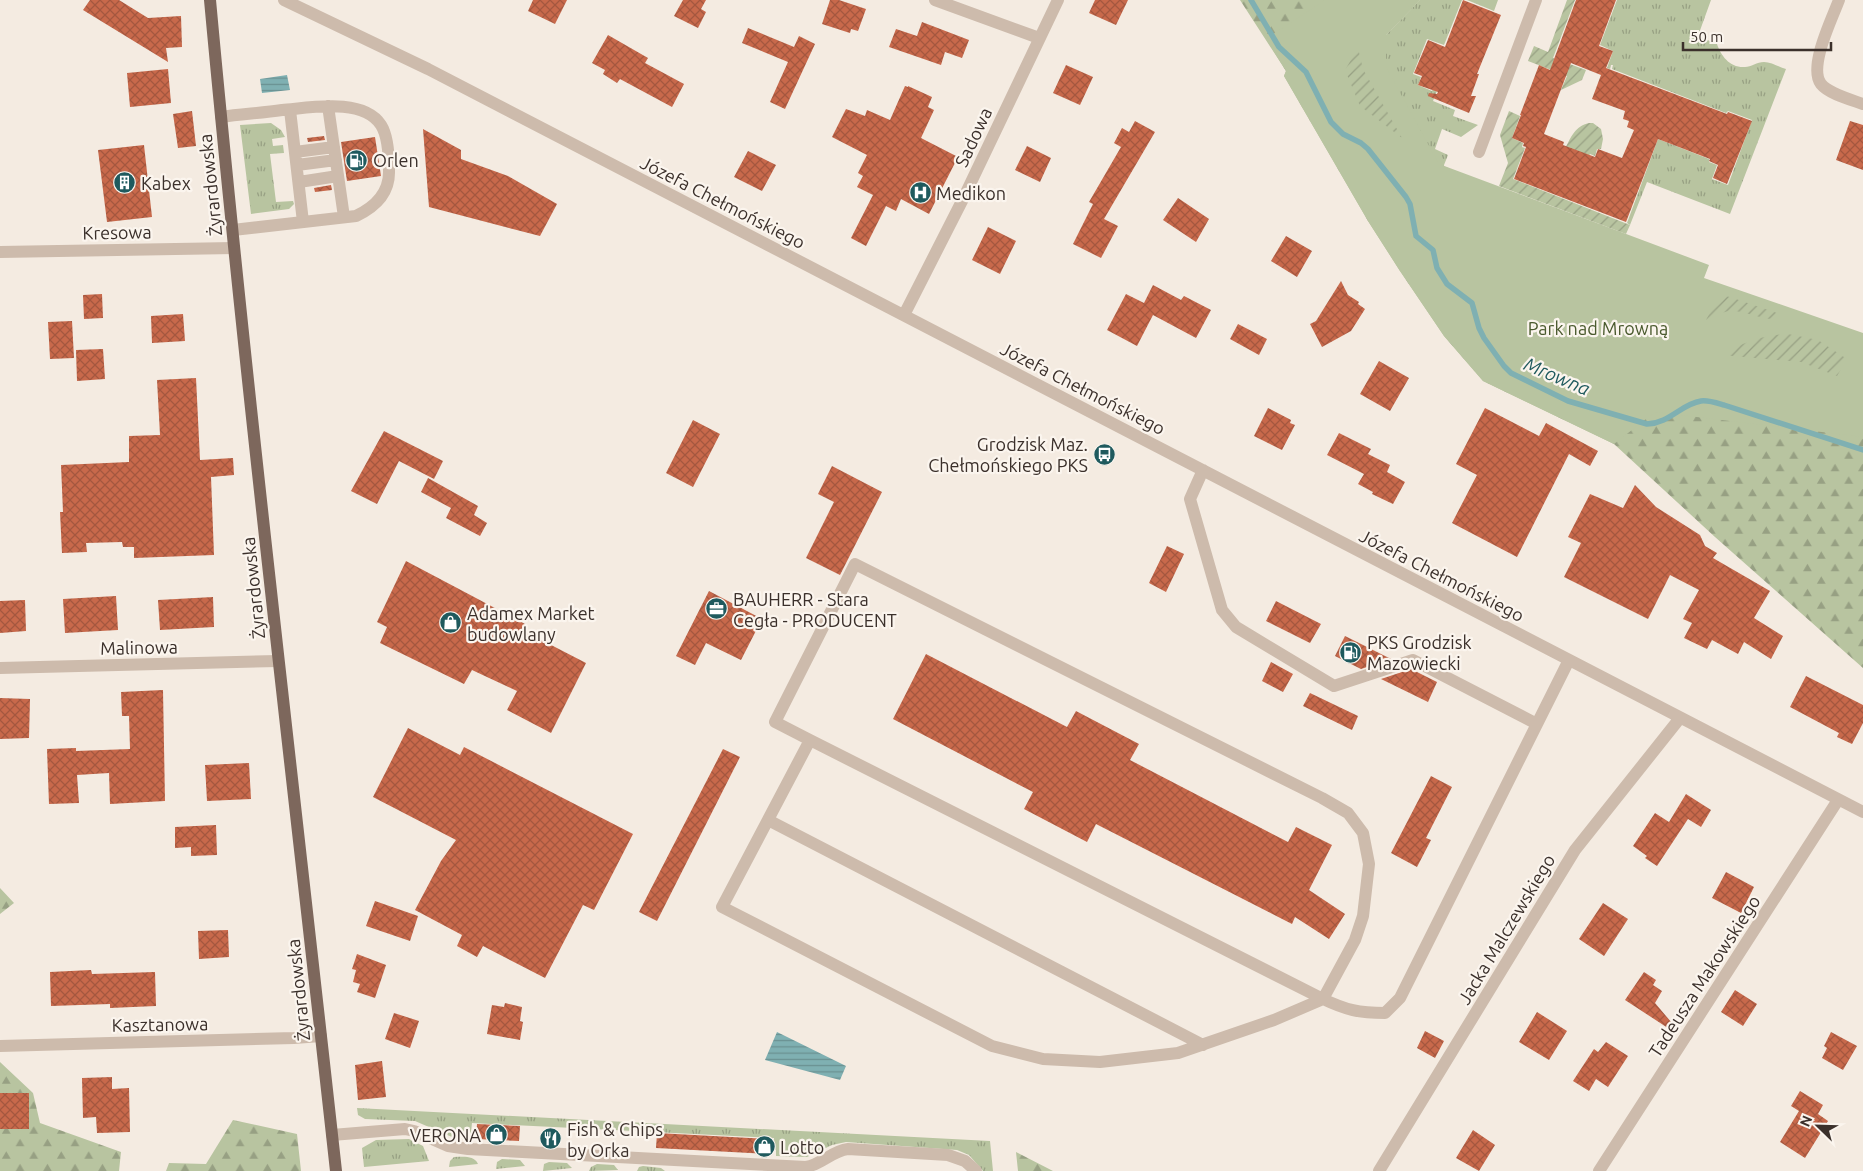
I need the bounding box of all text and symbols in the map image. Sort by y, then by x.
scale bar [1683,20,1830,52]
text: 50 m [1690,28,1723,45]
street label: Sadowa [951,104,995,170]
street label: Żyrardowska [195,133,225,237]
fuel station icon: Orlen [345,148,369,172]
place label: Orlen [373,150,419,170]
street label: Józefa Chełmońskiego [637,152,809,252]
building icon: Kabex [113,171,137,195]
place label: Kabex [141,173,191,193]
hospital icon: Medikon [908,181,932,205]
place label: Medikon [936,183,1006,203]
street label: Kresowa [82,221,152,243]
park label: Park nad Mrowną [1528,318,1668,338]
street label: Józefa Chełmońskiego [997,338,1169,438]
water label: Mrowna [1521,352,1593,400]
place label: Grodzisk Maz. Chełmońskiego PKS [928,434,1088,475]
bus stop icon: Grodzisk Maz. Chełmońskiego PKS [1092,442,1116,466]
street label: Józefa Chełmońskiego [1356,525,1528,625]
street label: Żyrardowska [238,536,268,640]
place label: BAUHERR - Stara Cegła - PRODUCENT [733,589,897,630]
office icon: BAUHERR - Stara Cegła - PRODUCENT [705,597,729,621]
place label: Adamex Market budowlany [467,603,595,644]
shop icon: Adamex Market budowlany [439,611,463,635]
place label: PKS Grodzisk Mazowiecki [1367,632,1472,673]
street label: Malinowa [100,636,178,658]
fuel station icon: PKS Grodzisk Mazowiecki [1339,640,1363,664]
street label: Jacka Malczewskiego [1453,851,1559,1007]
street label: Tadeusza Makowskiego [1644,891,1764,1061]
street label: Żyrardowska [283,938,313,1042]
street label: Kasztanowa [112,1013,208,1035]
north arrow [1793,1101,1843,1151]
text: N [1797,1113,1815,1129]
place label: Fish & Chips by Orka [567,1119,663,1160]
shop icon: VERONA [485,1123,509,1147]
place label: VERONA [410,1125,481,1145]
restaurant icon: Fish & Chips by Orka [539,1127,563,1151]
shop icon: Lotto [752,1135,776,1159]
place label: Lotto [780,1137,824,1157]

